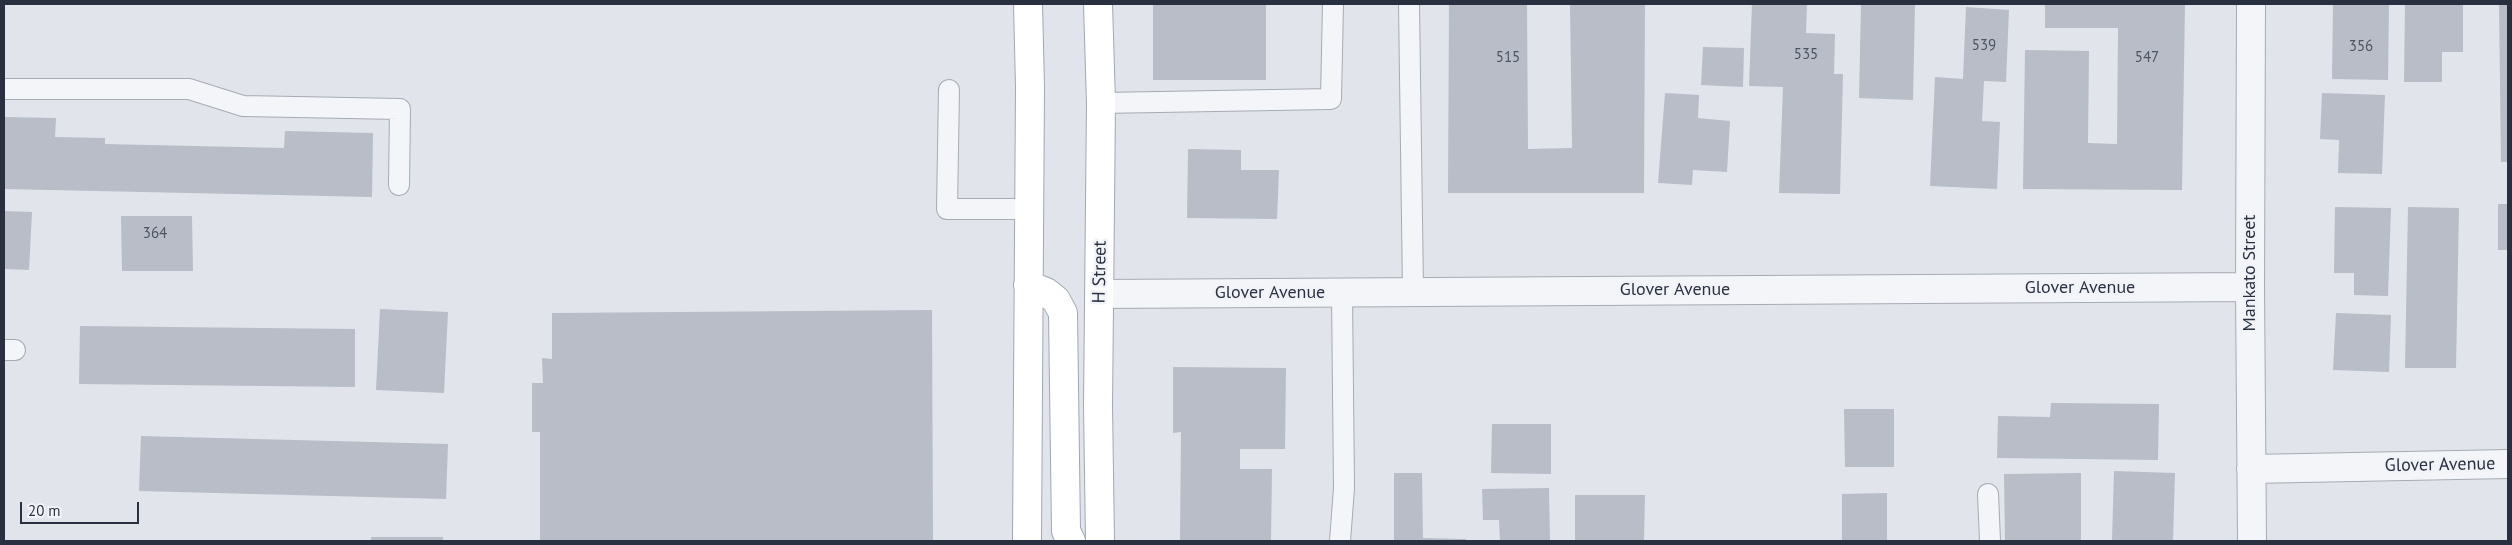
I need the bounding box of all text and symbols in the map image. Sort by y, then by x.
house number: 539 [1972,37,1996,55]
house number: 356 [2349,38,2373,56]
house number: 535 [1794,46,1818,64]
house number: 515 [1496,49,1520,67]
house number: 547 [2135,49,2159,67]
street label: Mankato Street [2239,215,2261,331]
house number: 364 [143,225,167,243]
street label: H Street [1089,240,1111,304]
street label: Glover Avenue [2025,277,2135,299]
street label: Glover Avenue [1620,279,1730,301]
street label: Glover Avenue [1215,282,1325,304]
street label: Glover Avenue [2385,453,2495,477]
scale bar [22,492,141,524]
text: 20 m [28,501,61,520]

